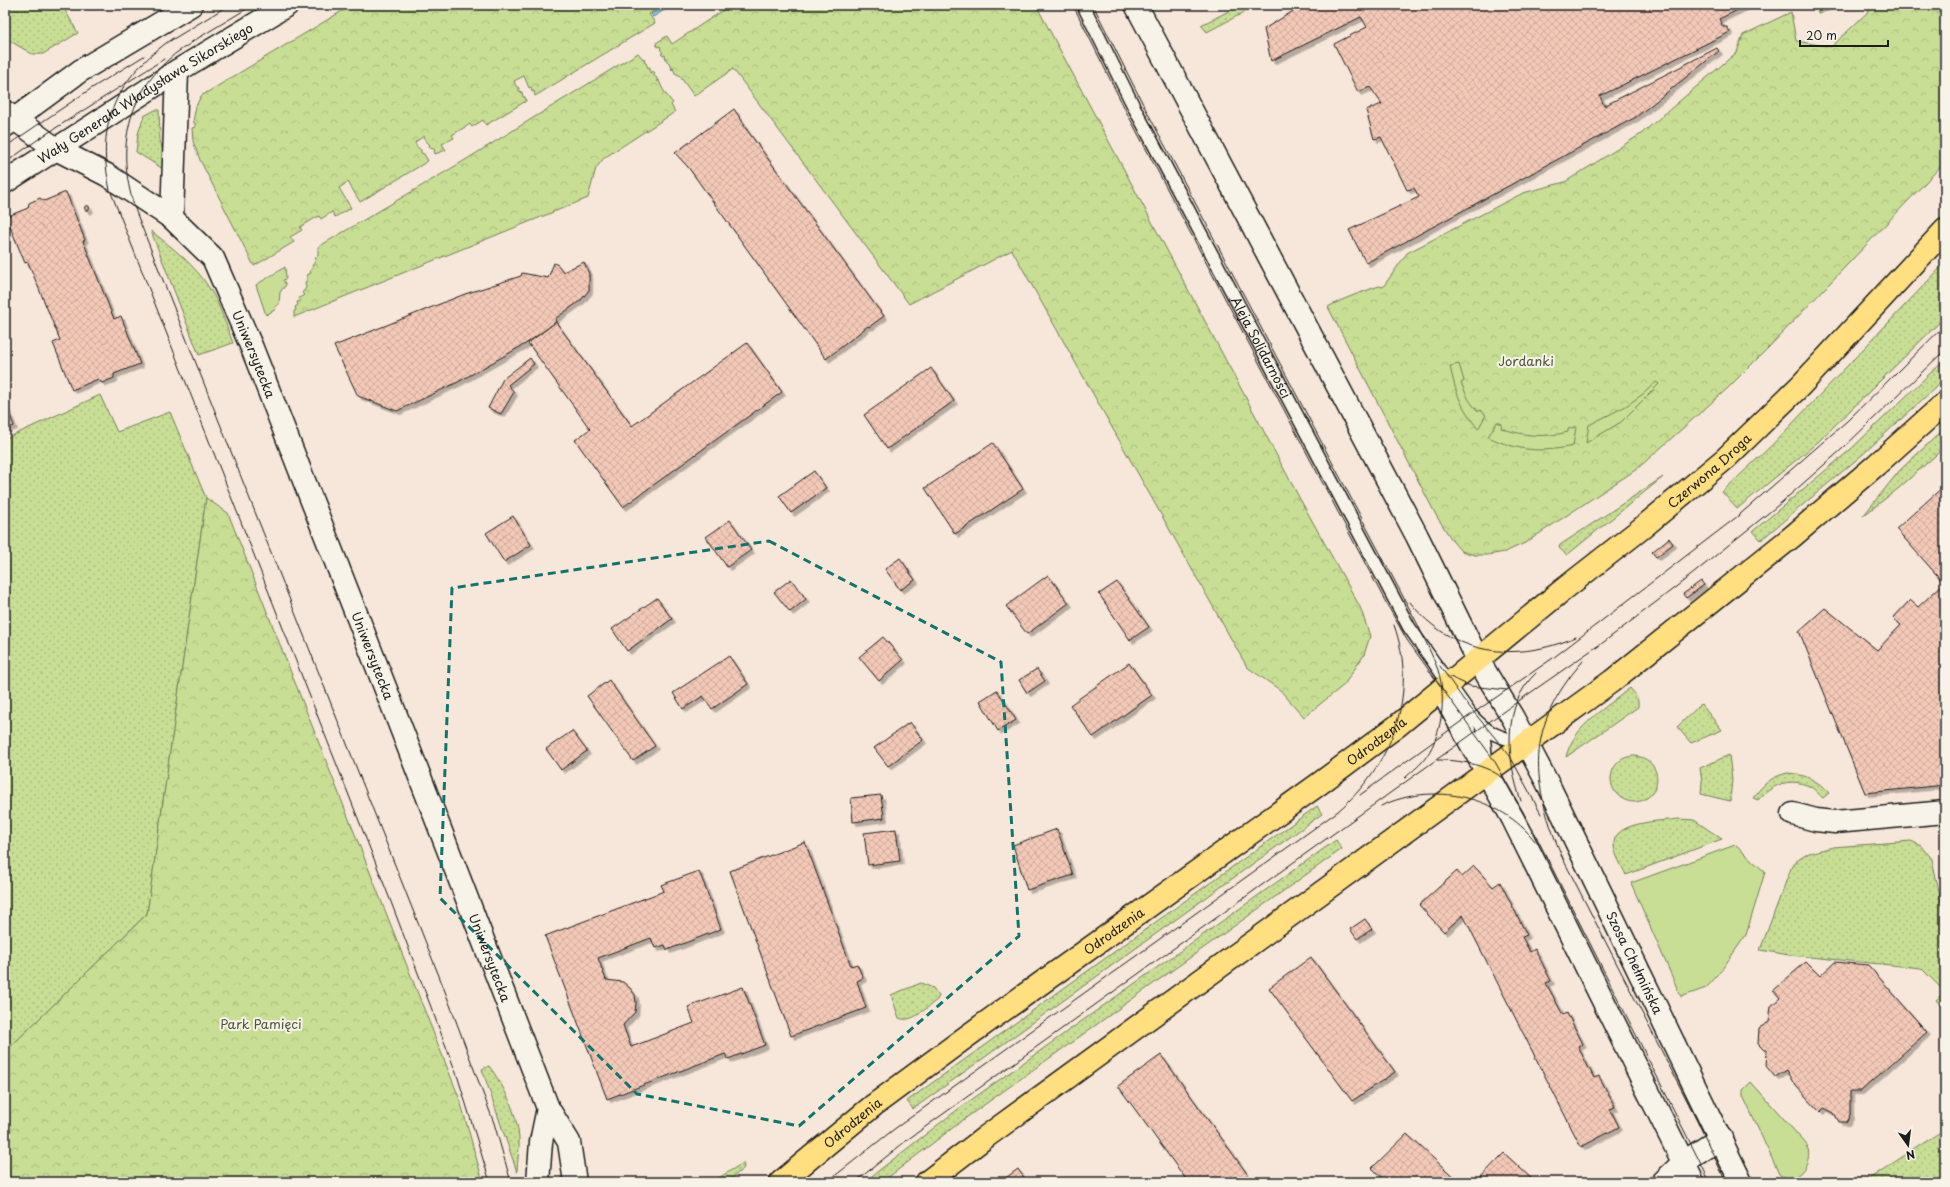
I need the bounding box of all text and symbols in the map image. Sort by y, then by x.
street label: Wały Generała Władysława Sikorskiego [34,18,256,168]
scale bar [1800,22,1888,48]
text: 20 m [1806,26,1837,44]
street label: Aleja Solidarności [1227,293,1296,401]
street label: Uniwersytecka [228,307,281,402]
park label: Jordanki [1498,351,1554,370]
street label: Czerwona Droga [1663,428,1756,512]
street label: Uniwersytecka [347,609,399,703]
street label: Odrodzenia [1342,712,1410,770]
street label: Odrodzenia [1079,902,1148,959]
street label: Szosa Chełmińska [1602,908,1668,1018]
street label: Uniwersytecka [465,911,516,1005]
park label: Park Pamięci [220,1014,302,1033]
street label: Odrodzenia [819,1092,886,1152]
north arrow [1888,1125,1928,1165]
text: N [1904,1146,1917,1165]

